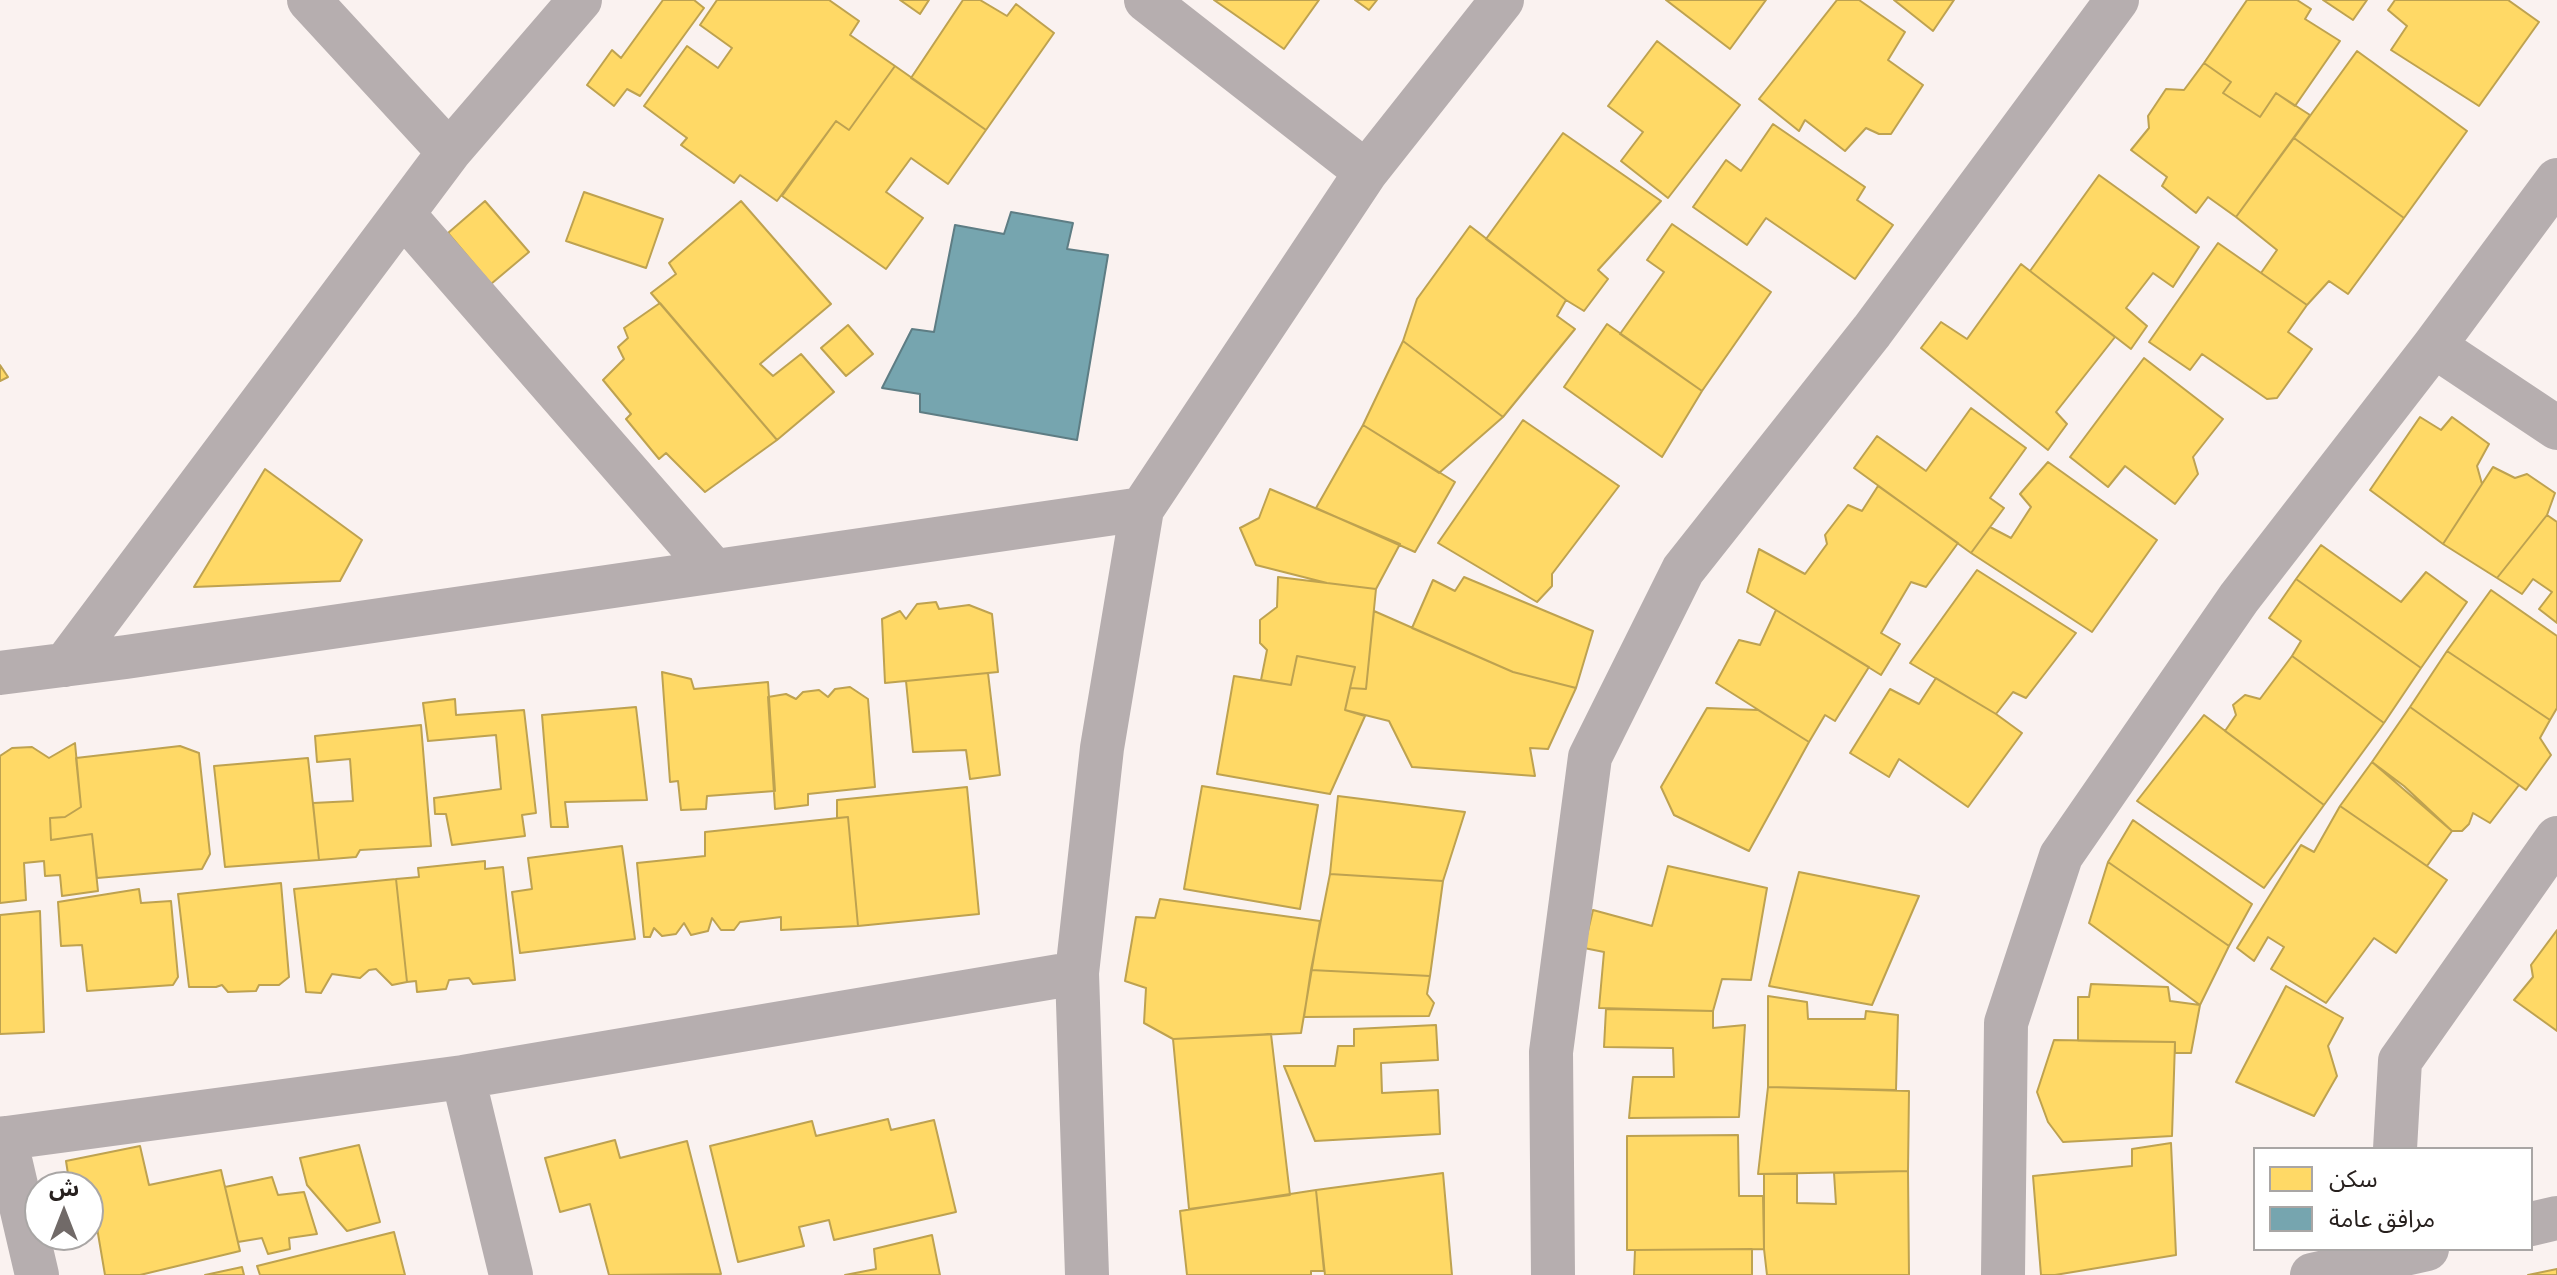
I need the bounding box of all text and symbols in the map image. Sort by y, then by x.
legend [2253,1147,2533,1251]
text: سكن [2329,1164,2378,1193]
north arrow [24,1171,104,1251]
text: ش [49,1175,79,1202]
text: مرافق عامة [2329,1204,2435,1233]

